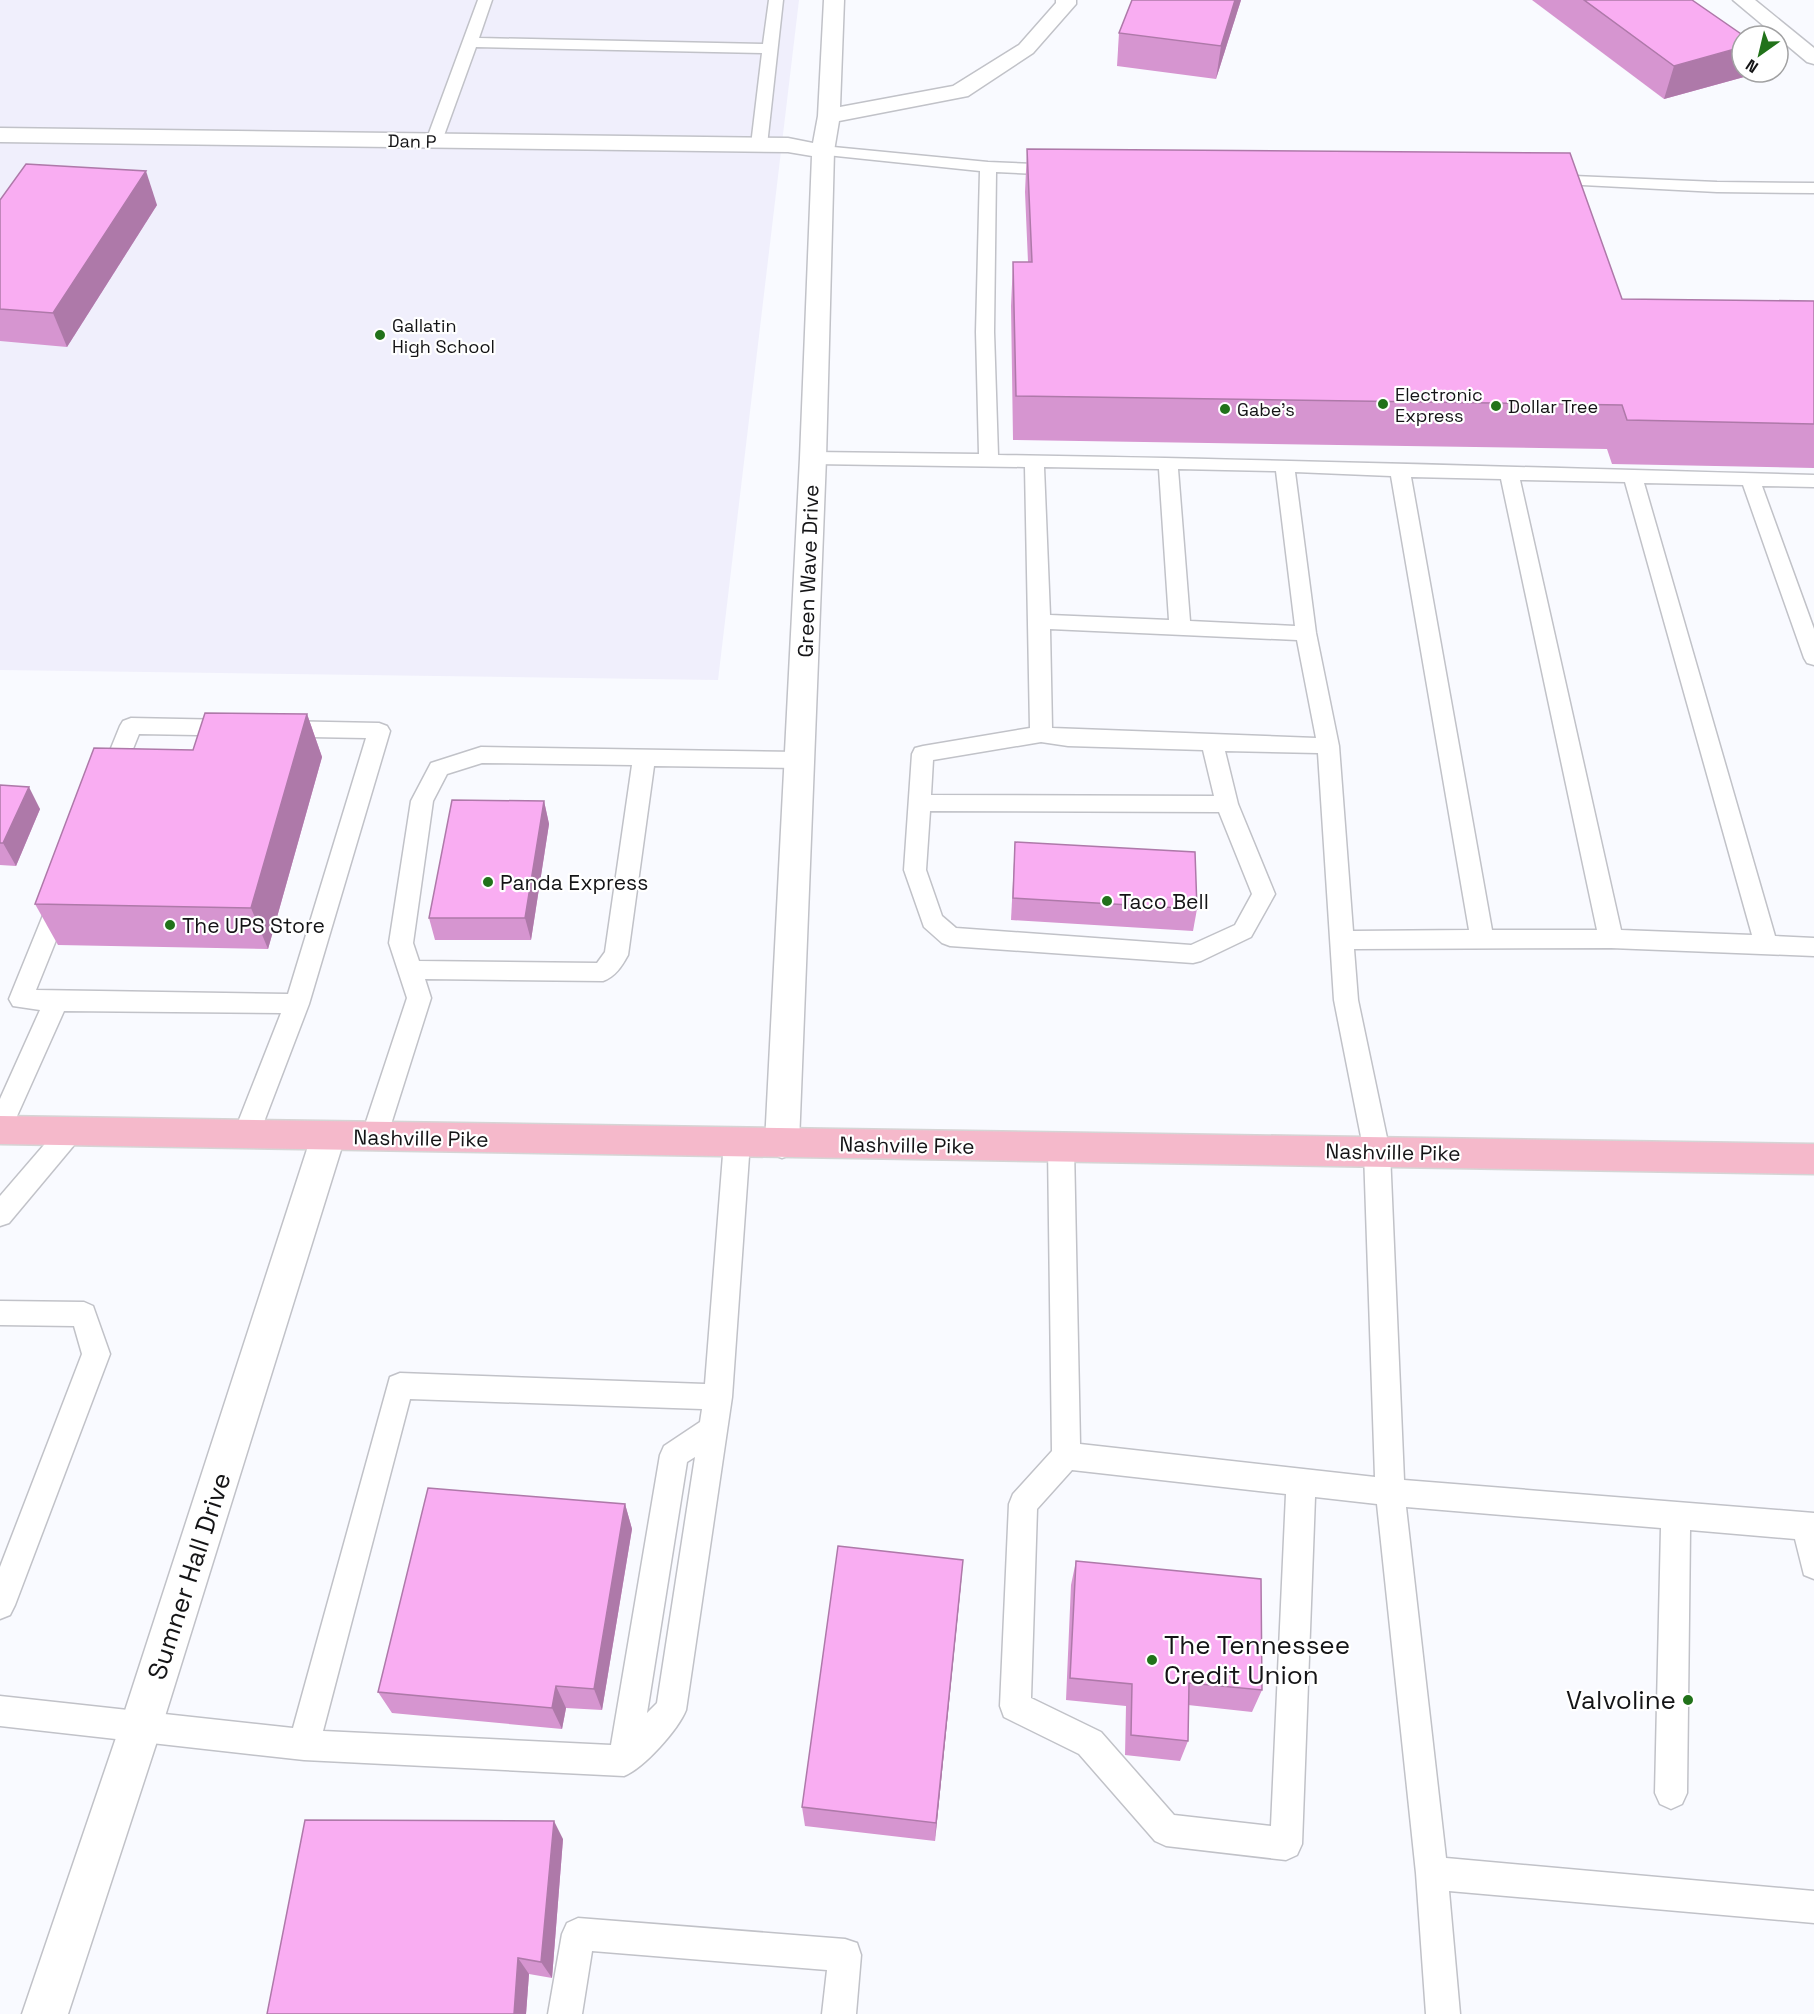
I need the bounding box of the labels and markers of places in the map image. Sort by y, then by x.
place label: Gallatin High School [392,314,495,358]
marker: Gallatin High School [373,328,387,342]
place label: Electronic Express [1395,383,1483,427]
place label: Dollar Tree [1508,395,1598,418]
marker: Electronic Express [1376,397,1390,411]
place label: Gabe's [1237,398,1295,421]
marker: Dollar Tree [1489,399,1503,413]
marker: Gabe's [1218,402,1232,416]
place label: Panda Express [500,869,648,896]
marker: Panda Express [481,875,495,889]
place label: Taco Bell [1119,888,1209,915]
marker: Taco Bell [1100,894,1114,908]
place label: The UPS Store [182,912,325,939]
marker: The UPS Store [163,918,177,932]
place label: The Tennessee Credit Union [1164,1628,1350,1692]
marker: The Tennessee Credit Union [1145,1653,1159,1667]
place label: Valvoline [1566,1683,1676,1717]
marker: Valvoline [1681,1693,1695,1707]

